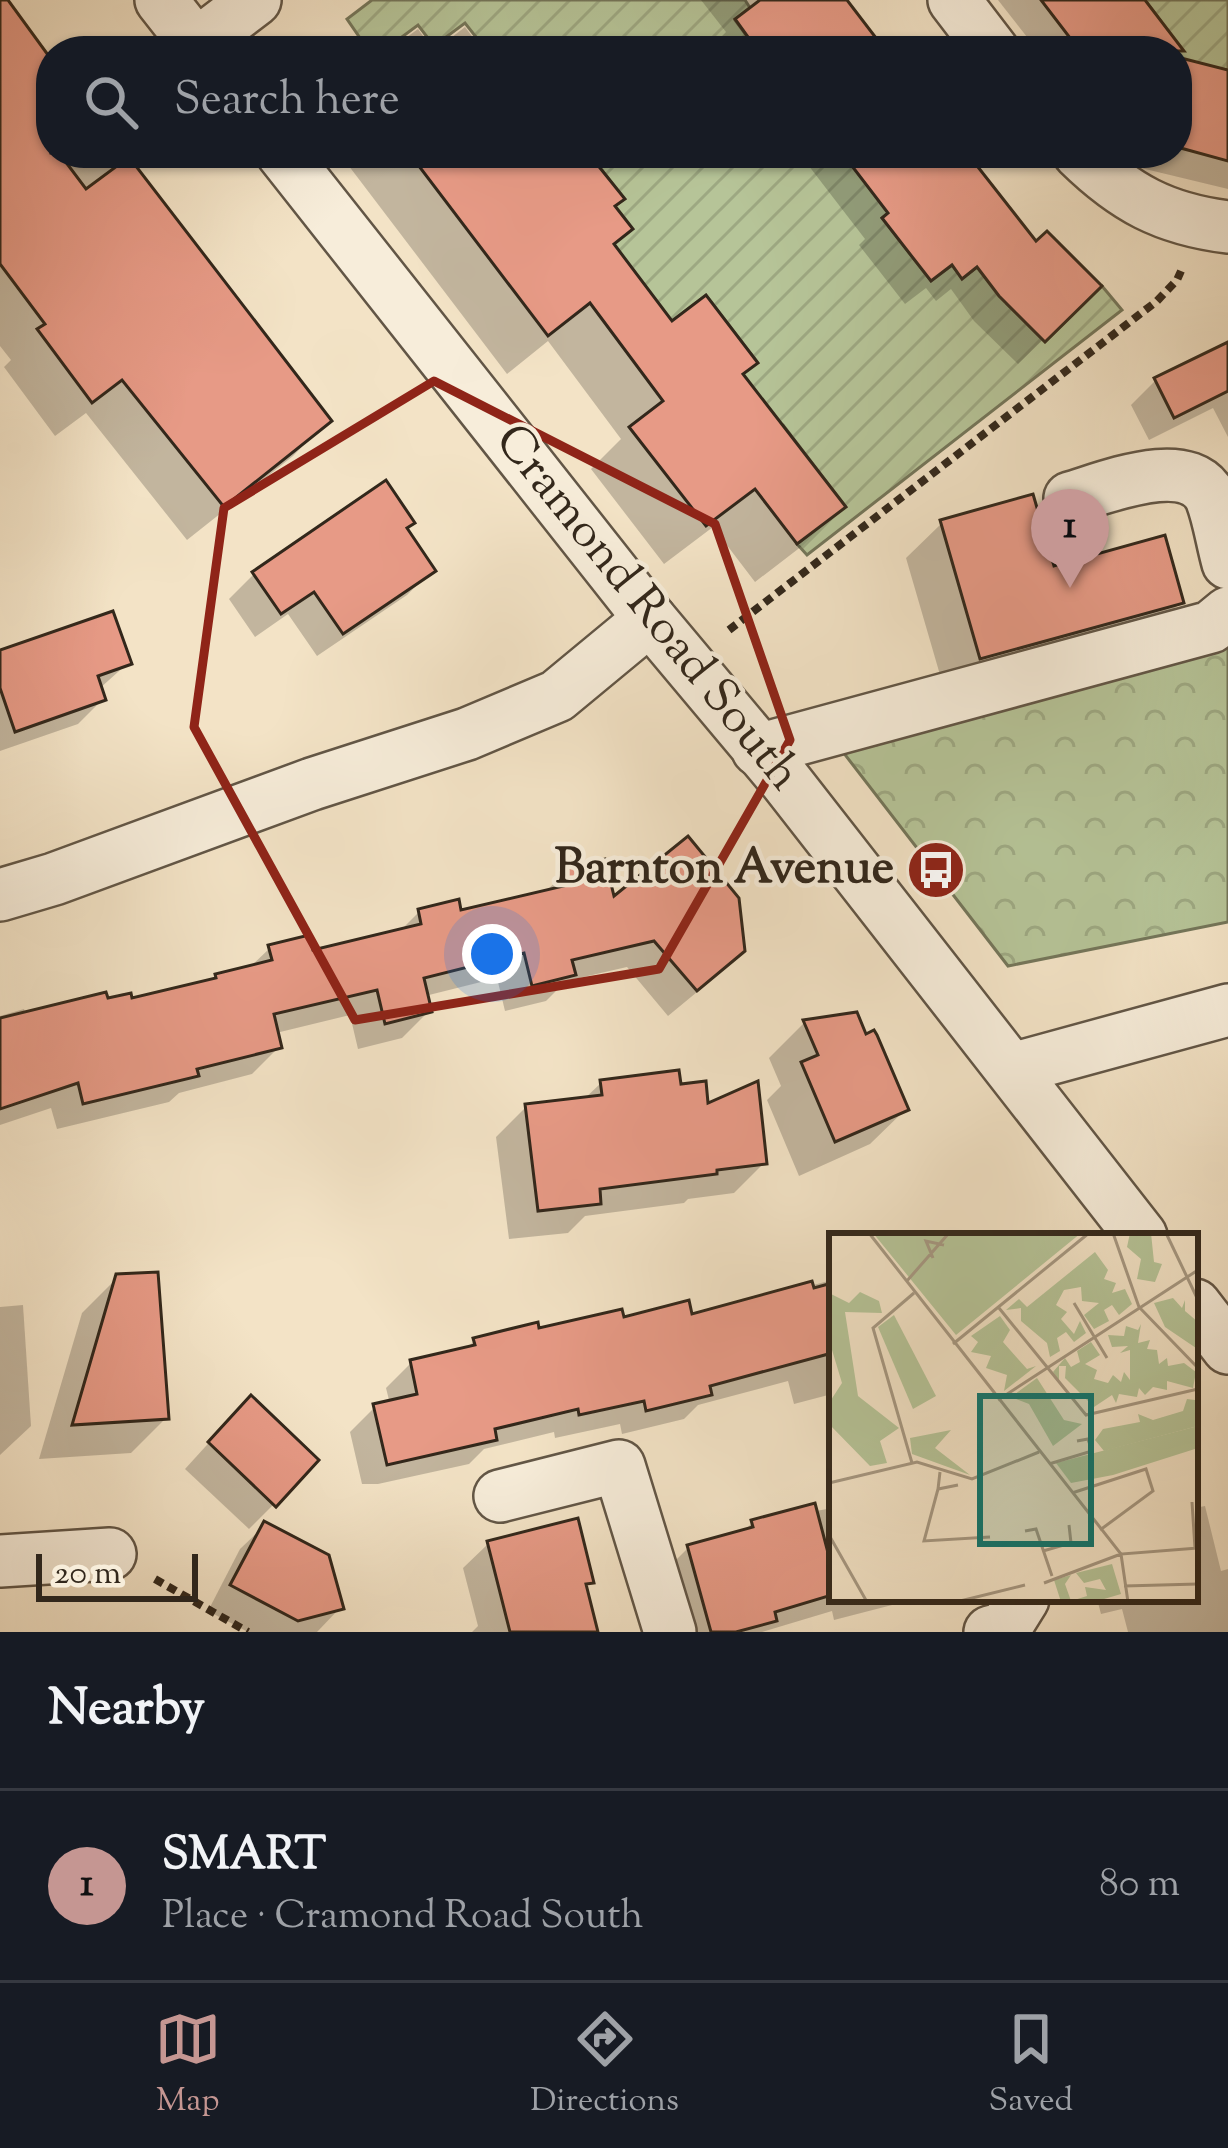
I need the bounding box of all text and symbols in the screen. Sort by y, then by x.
search box [36,36,1192,168]
icon: search [78,69,144,135]
text: Search here [174,70,400,135]
street label: Cramond Road South [476,411,816,807]
pin: 1 [1031,489,1109,588]
place label: Barnton Avenue [555,836,894,905]
bus stop icon: Barnton Avenue [905,839,967,901]
your location [462,924,522,984]
inset map [829,1233,1198,1602]
scale bar [36,1548,198,1601]
text: 20 m [54,1551,121,1599]
text: Nearby [48,1674,205,1747]
text: SMART [162,1825,326,1890]
text: 1 [80,1858,94,1914]
text: 80 m [1099,1858,1180,1914]
text: Place · Cramond Road South [162,1890,644,1946]
tab: Map [155,2006,221,2126]
tab: Directions [530,2006,679,2126]
tab: Saved [989,2006,1073,2126]

